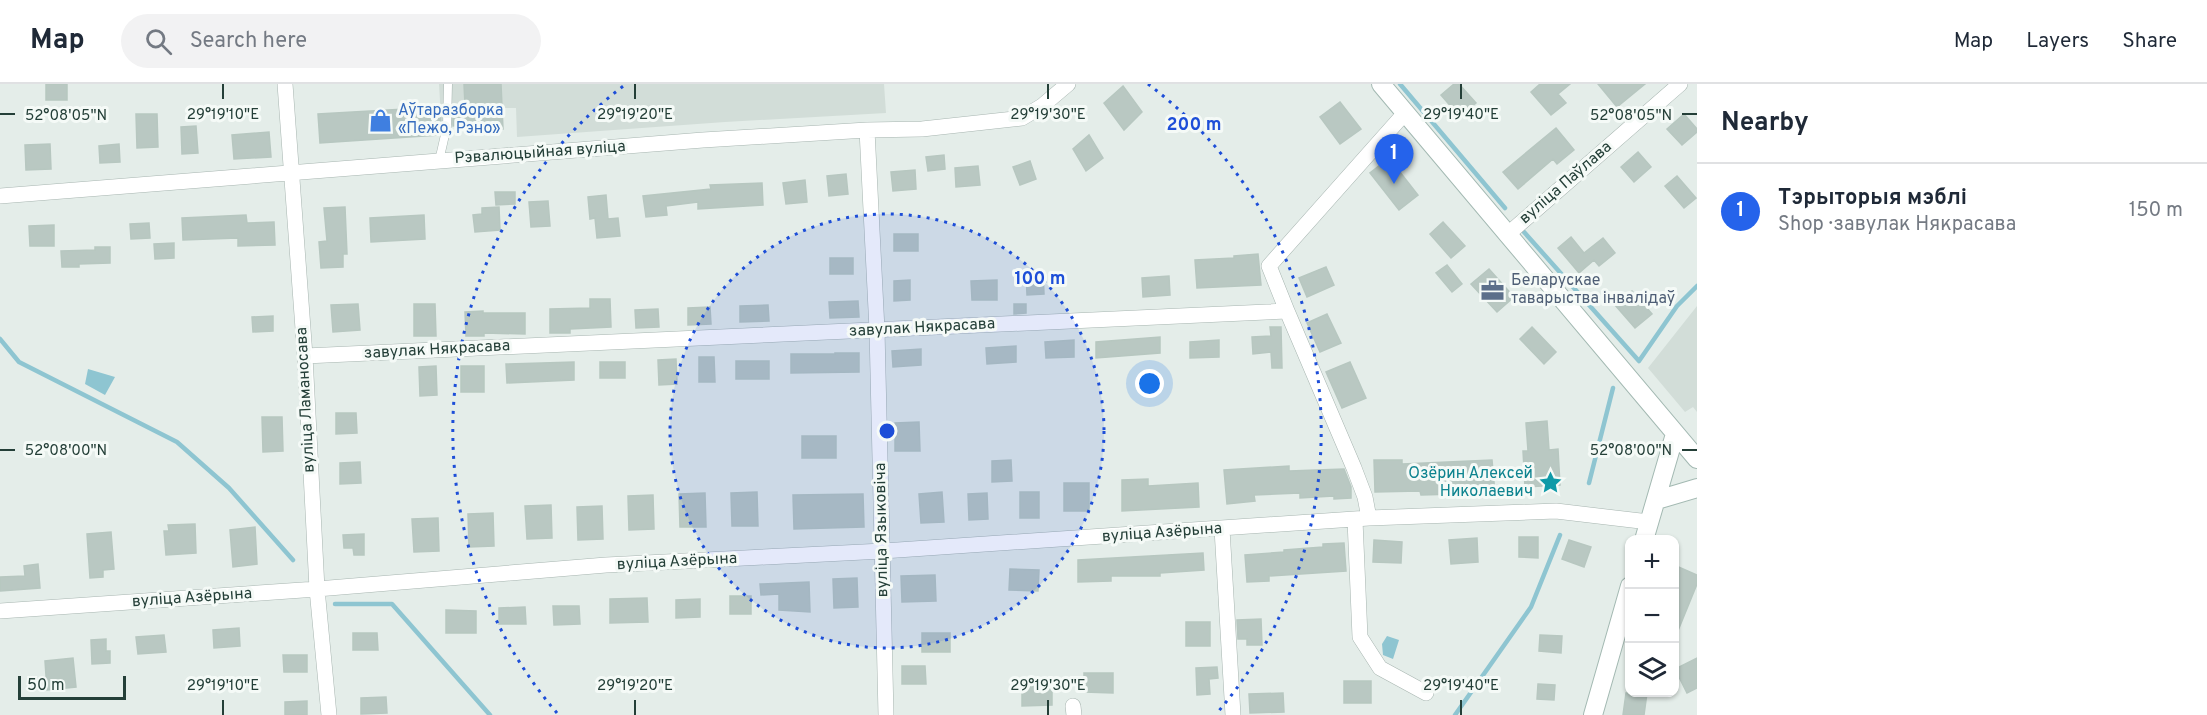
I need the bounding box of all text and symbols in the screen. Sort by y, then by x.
search box [121,14,541,68]
text: Map [30,23,85,59]
icon: search [142,25,175,58]
text: Search here [190,28,307,55]
text: Map [1954,28,1993,55]
text: Layers [2026,28,2089,55]
text: Share [2122,28,2177,55]
place label: Аўтаразборка «Пежо, Рэно» [398,101,504,139]
text: 29°19'10"E [187,106,259,125]
text: 29°19'20"E [597,106,673,125]
text: 29°19'30"E [1010,106,1086,125]
text: 29°19'40"E [1423,106,1499,125]
text: 52°08'05"N [25,107,107,126]
shop icon: Аўтаразборка «Пежо, Рэно» [367,107,393,133]
text: 52°08'05"N [1590,107,1672,126]
text: Nearby [1721,107,1809,140]
text: 200 m [1166,114,1222,137]
pin: 1 [1374,135,1414,184]
street label: Рэвалюцыйная вуліца [454,137,626,169]
street label: вуліца Паўлава [1516,137,1616,229]
text: Тэрыторыя мэблі [1778,185,1967,212]
text: 1 [1737,198,1745,224]
text: 150 m [2129,198,2183,224]
text: Shop · завулак Някрасава [1778,212,2016,238]
text: 100 m [1014,268,1066,291]
place label: Беларускае таварыства інвалідаў [1511,271,1675,309]
office icon: Беларускае таварыства інвалідаў [1480,277,1506,303]
street label: завулак Някрасава [848,314,996,342]
street label: вуліца Ламаносава [292,327,320,473]
street label: завулак Някрасава [363,336,511,364]
your location [1135,369,1164,398]
centre of rings [877,421,897,441]
text: 52°08'00"N [25,442,107,461]
text: 52°08'00"N [1590,442,1672,461]
street label: вуліца Языковіча [871,463,893,597]
place label: Озёрин Алексей Николаевич [1408,464,1533,502]
place icon: Озёрин Алексей Николаевич [1538,470,1564,496]
street label: вуліца Азёрына [1101,519,1223,547]
map controls [1625,535,1679,697]
button: + [1625,535,1679,589]
street label: вуліца Азёрына [616,549,738,575]
street label: вуліца Азёрына [131,584,253,612]
button: − [1625,589,1679,643]
button: layers [1625,643,1679,697]
scale bar [18,673,126,700]
text: 50 m [27,676,65,696]
text: 29°19'10"E [187,677,259,696]
text: 29°19'20"E [597,677,673,696]
text: 29°19'30"E [1010,677,1086,696]
text: 29°19'40"E [1423,677,1499,696]

